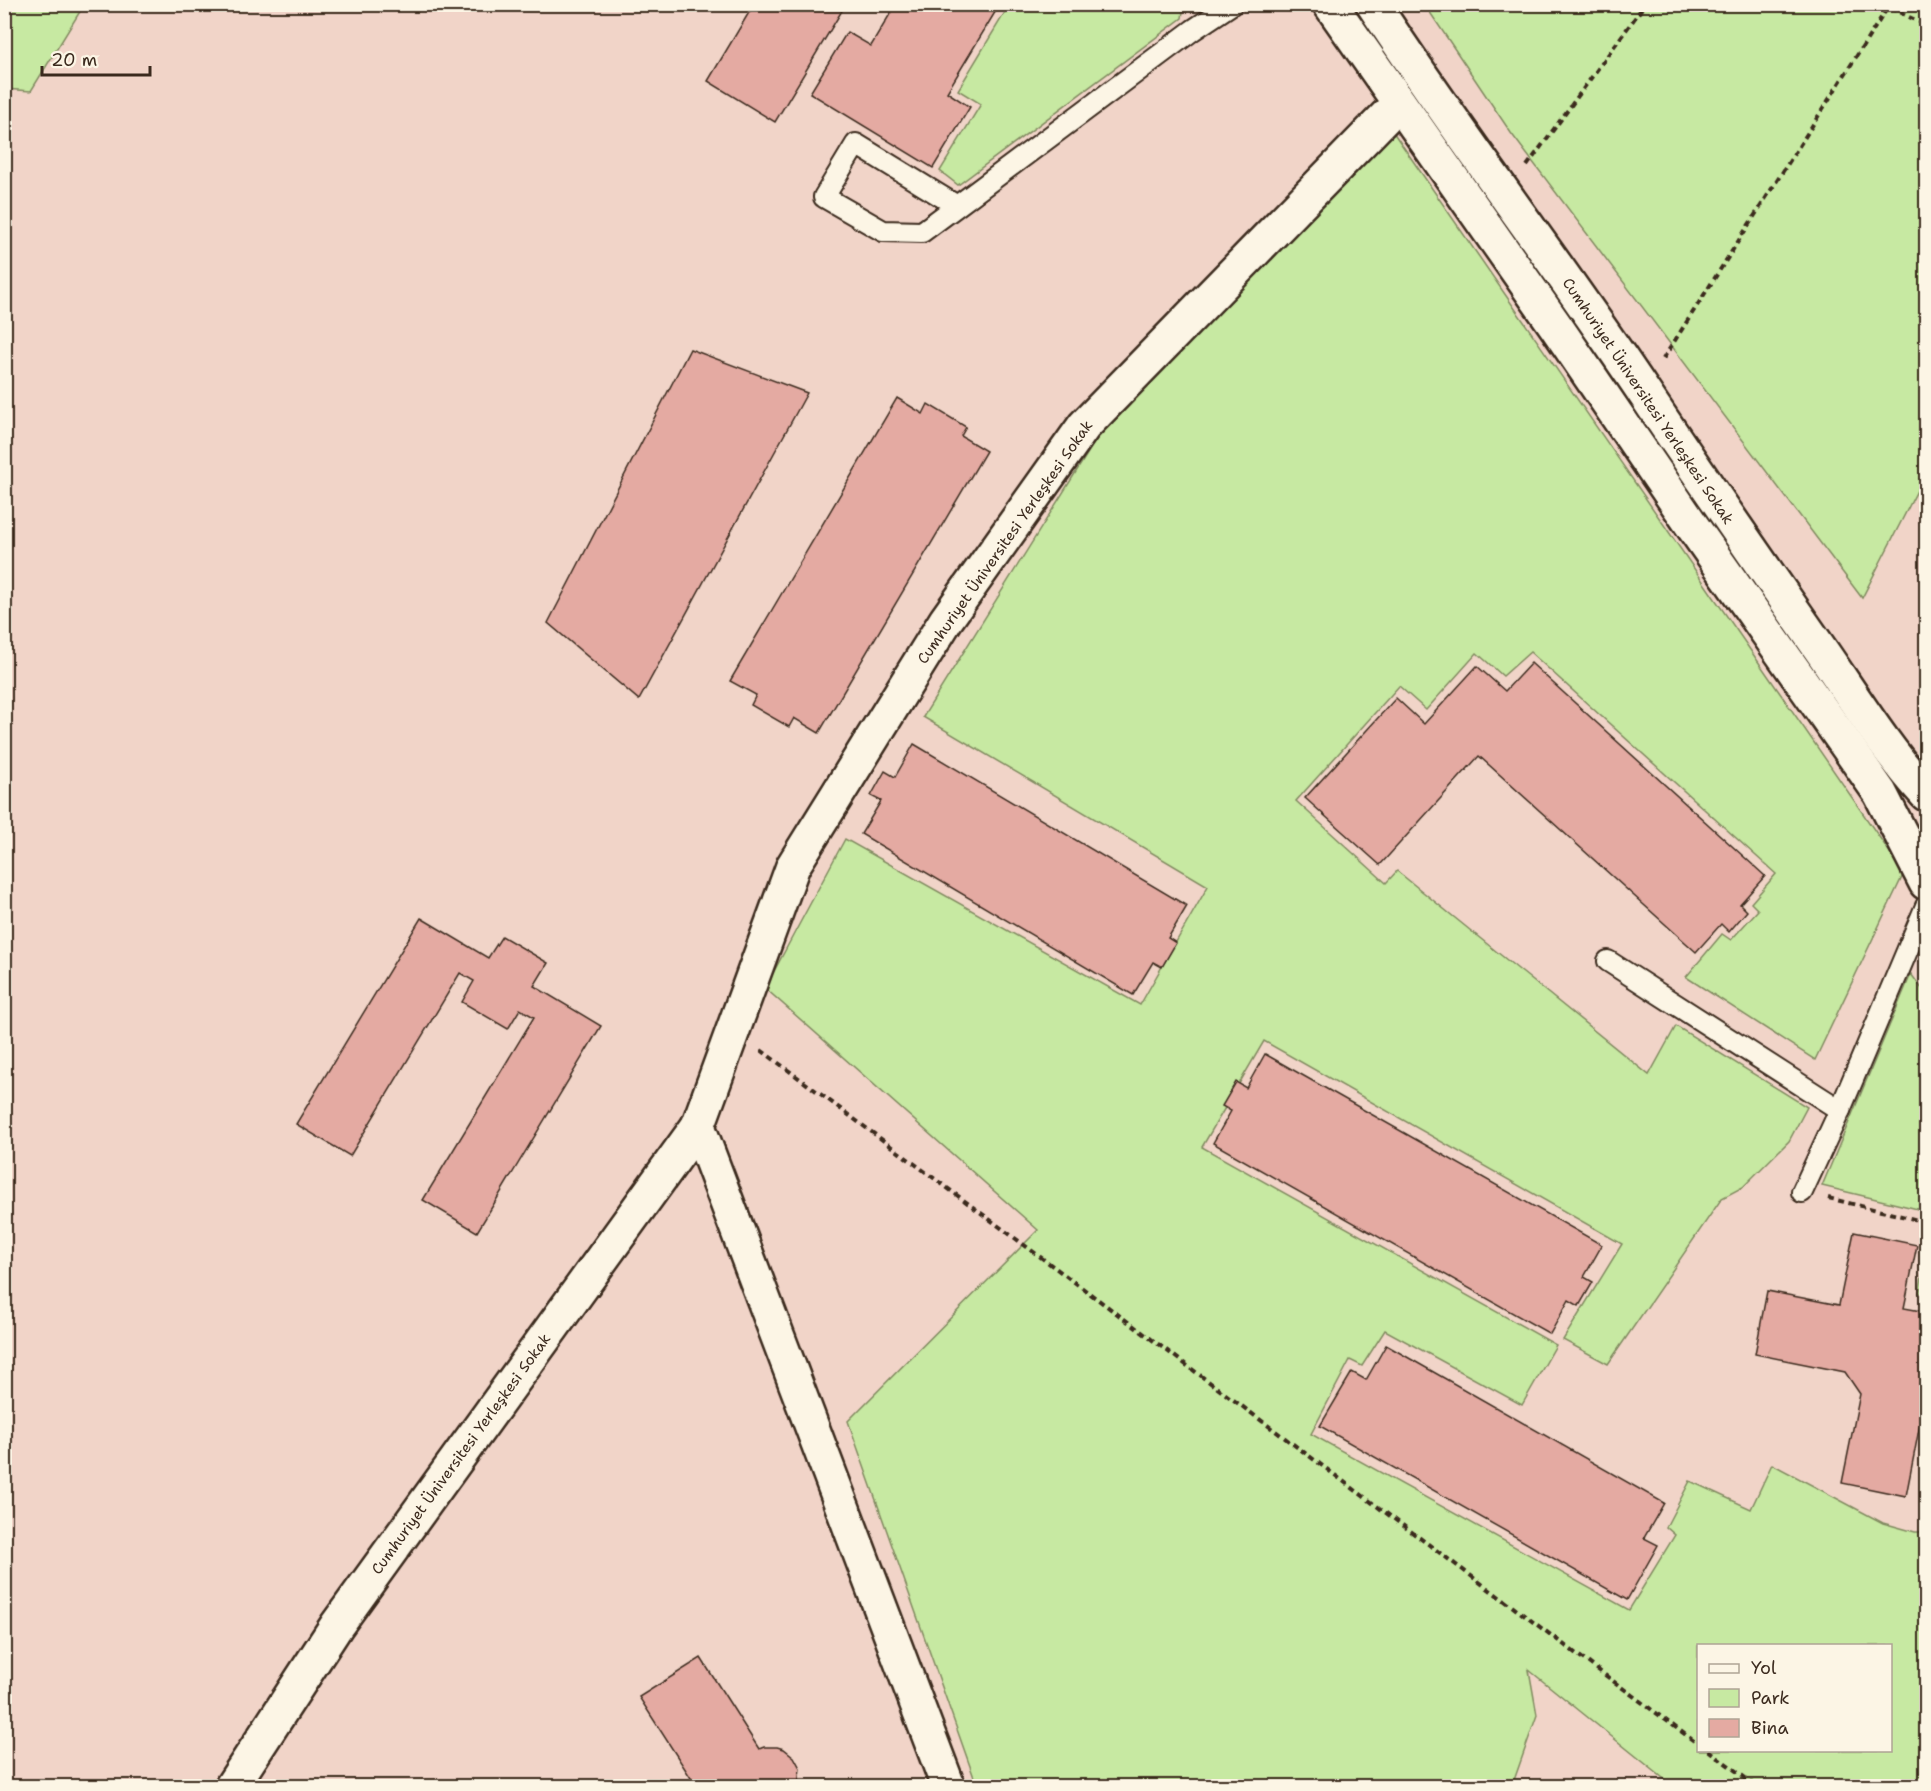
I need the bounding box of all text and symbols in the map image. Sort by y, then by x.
scale bar [42,39,150,77]
text: 20 m [51,48,97,72]
street label: Cumhuriyet Üniversitesi Yerleşkesi Sokak [1558,274,1738,528]
street label: Cumhuriyet Üniversitesi Yerleşkesi Sokak [913,416,1097,668]
street label: Cumhuriyet Üniversitesi Yerleşkesi Sokak [367,1330,555,1578]
legend [1697,1644,1892,1752]
text: Yol [1751,1656,1777,1680]
text: Park [1751,1686,1790,1710]
text: Bina [1751,1716,1789,1740]

